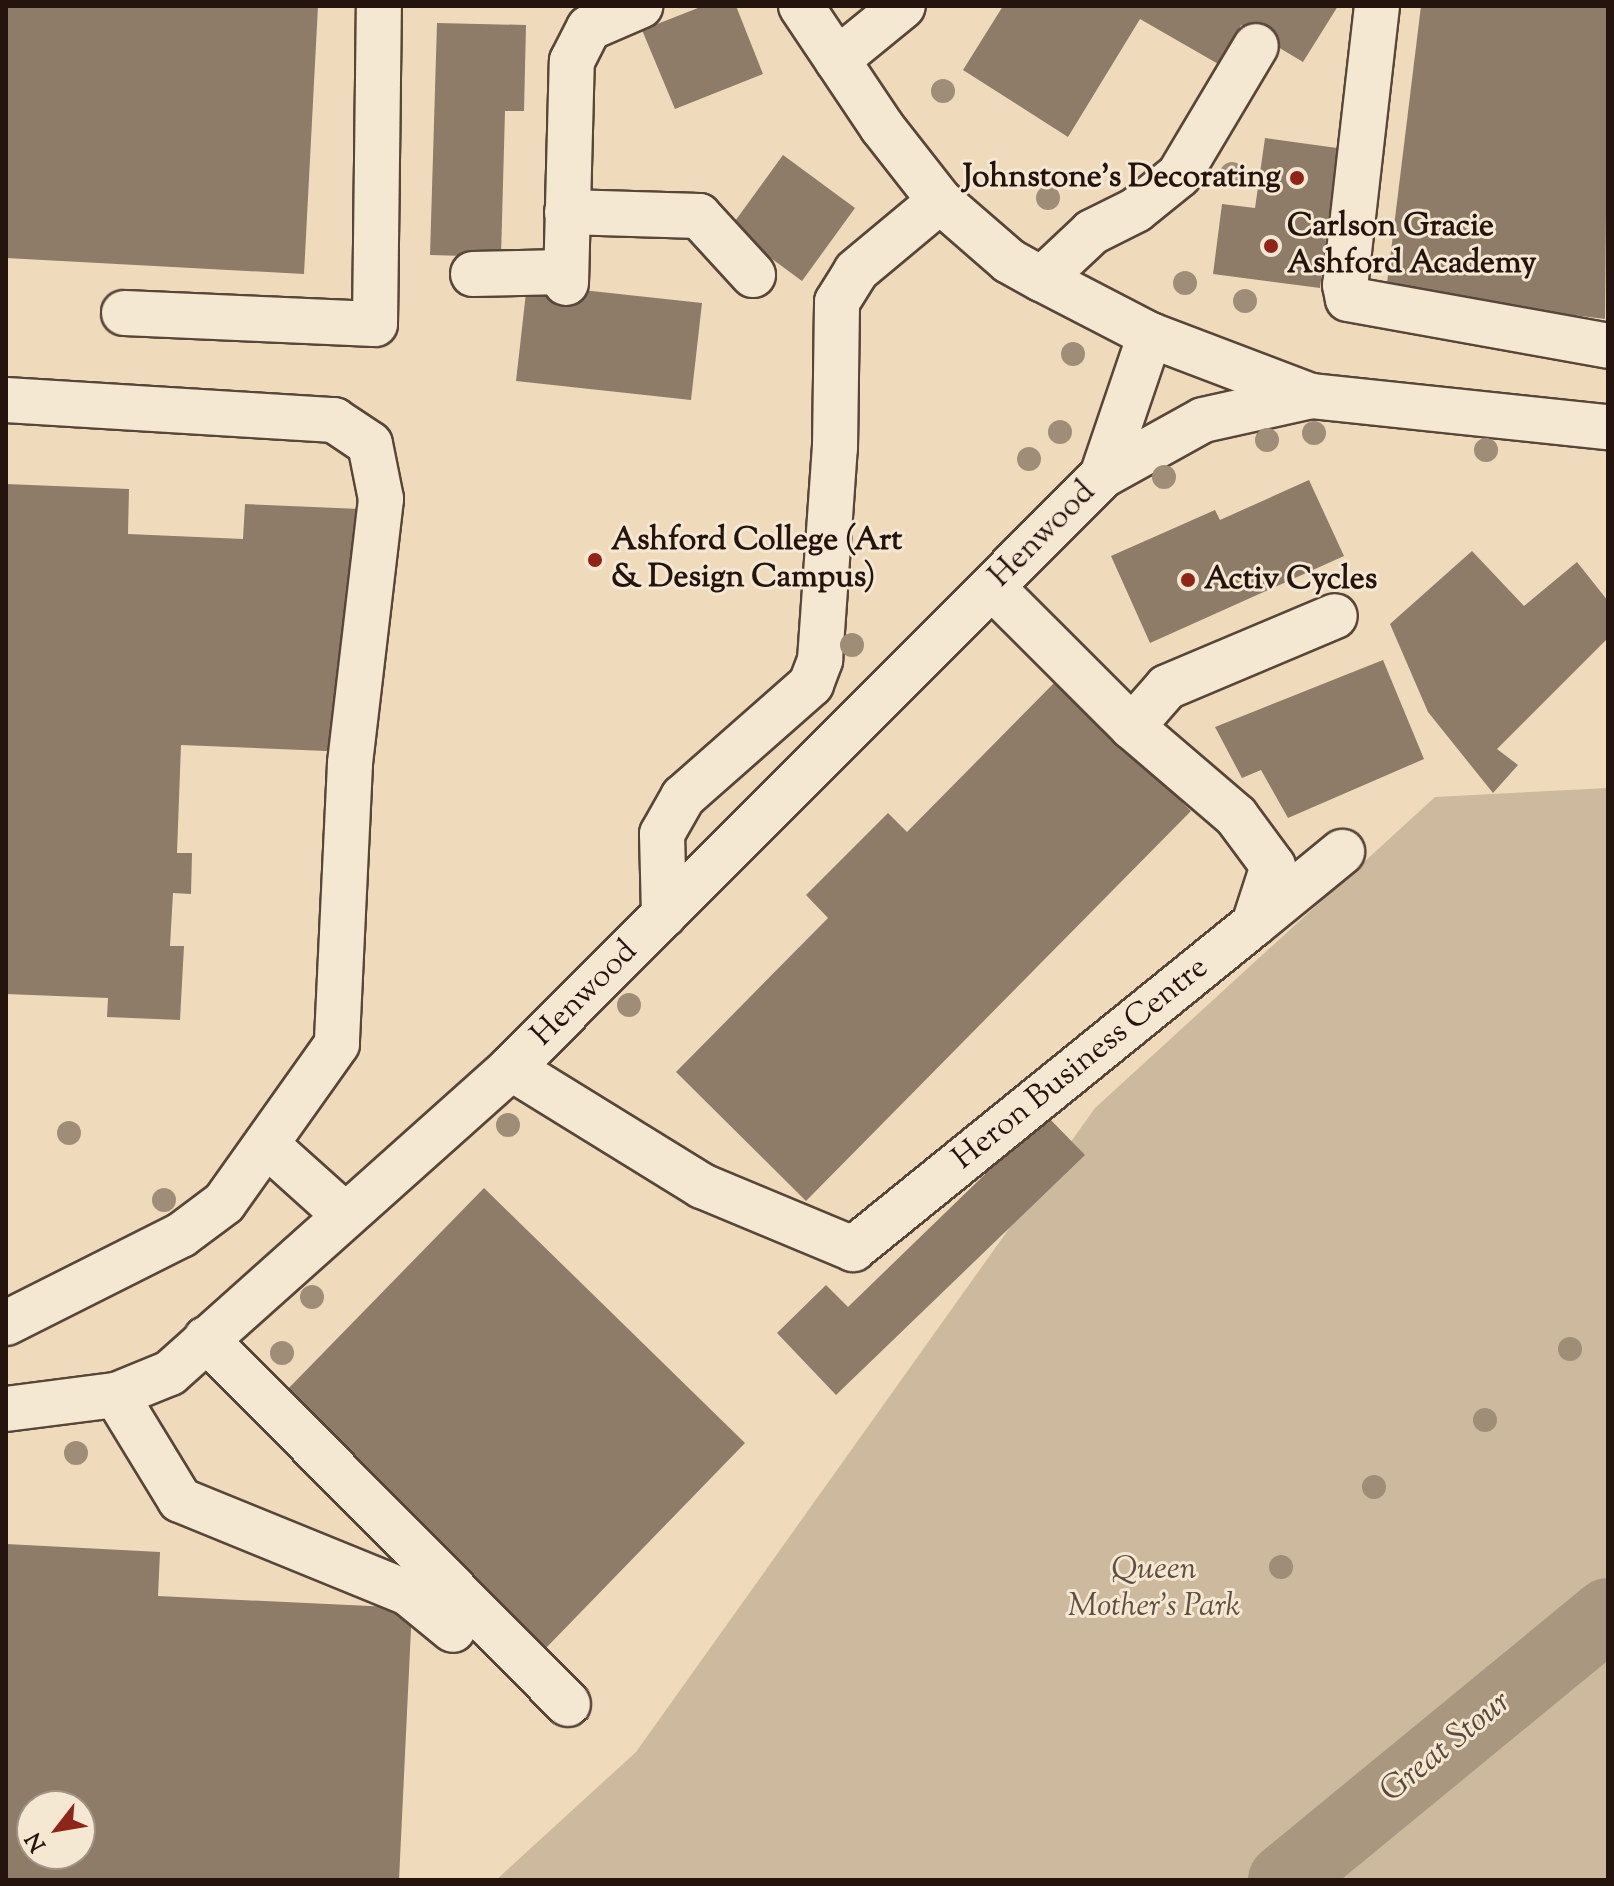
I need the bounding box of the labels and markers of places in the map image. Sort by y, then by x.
place label: Johnstone's Decorating [963,159,1281,197]
marker: Johnstone's Decorating [1288,169,1306,187]
place label: Carlson Gracie Ashford Academy [1287,209,1536,284]
marker: Carlson Gracie Ashford Academy [1262,237,1280,255]
place label: Ashford College (Art & Design Campus) [611,523,902,598]
marker: Ashford College (Art & Design Campus) [586,551,604,569]
place label: Activ Cycles [1204,561,1377,599]
marker: Activ Cycles [1179,571,1197,589]

